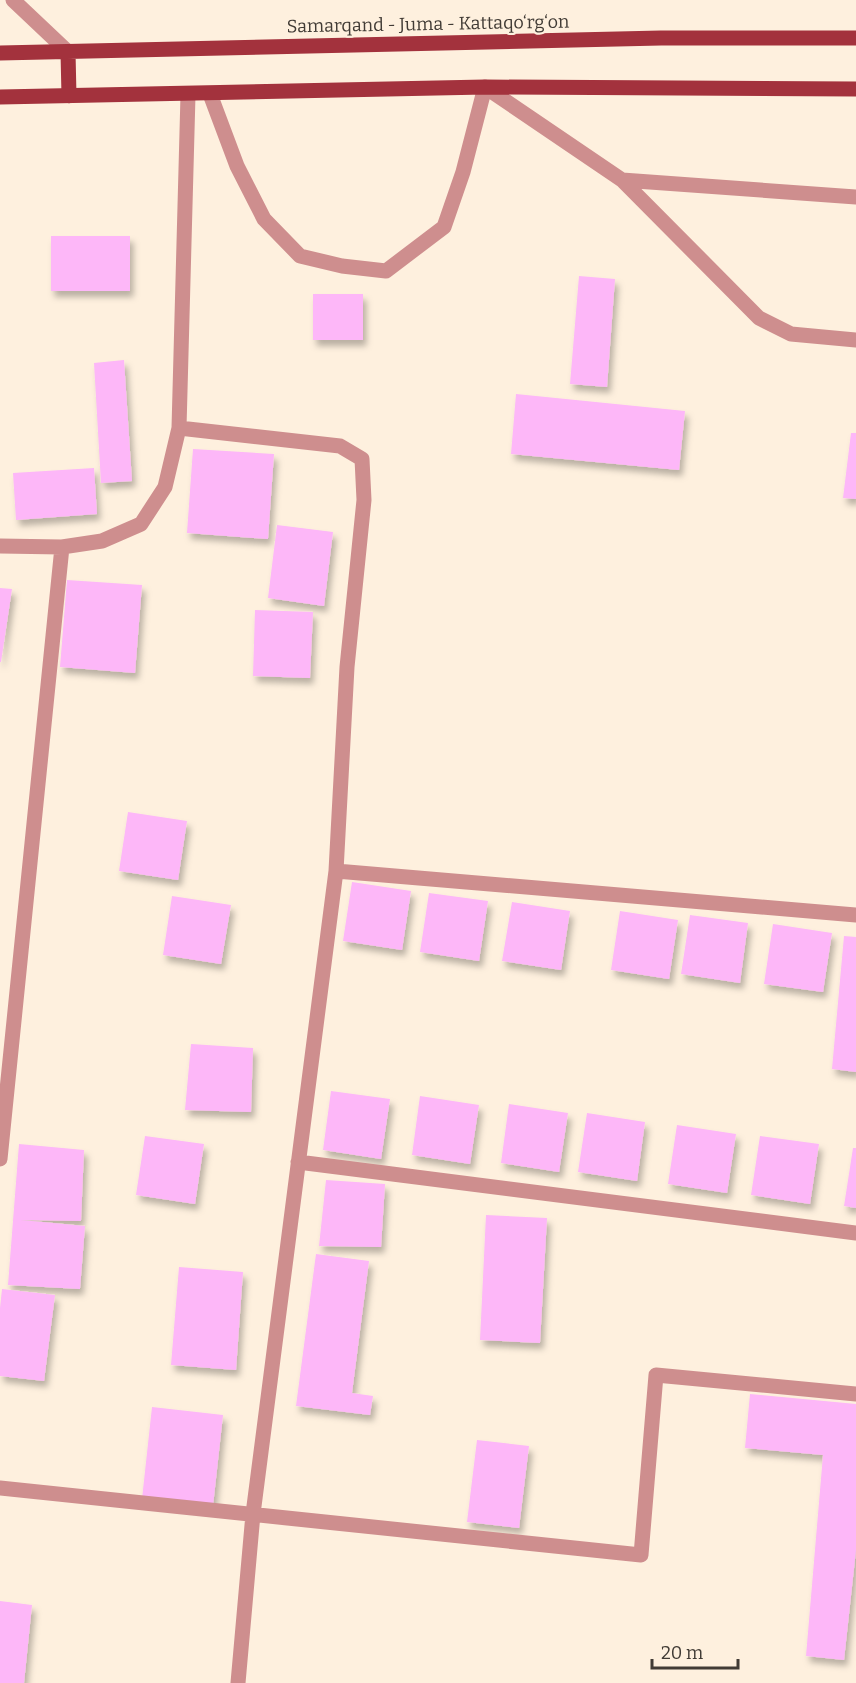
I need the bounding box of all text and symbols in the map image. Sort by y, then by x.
street label: Samarqand - Juma - Kattaqo‘rg‘on [287,11,570,37]
scale bar [652,1632,738,1670]
text: 20 m [661,1642,703,1664]

